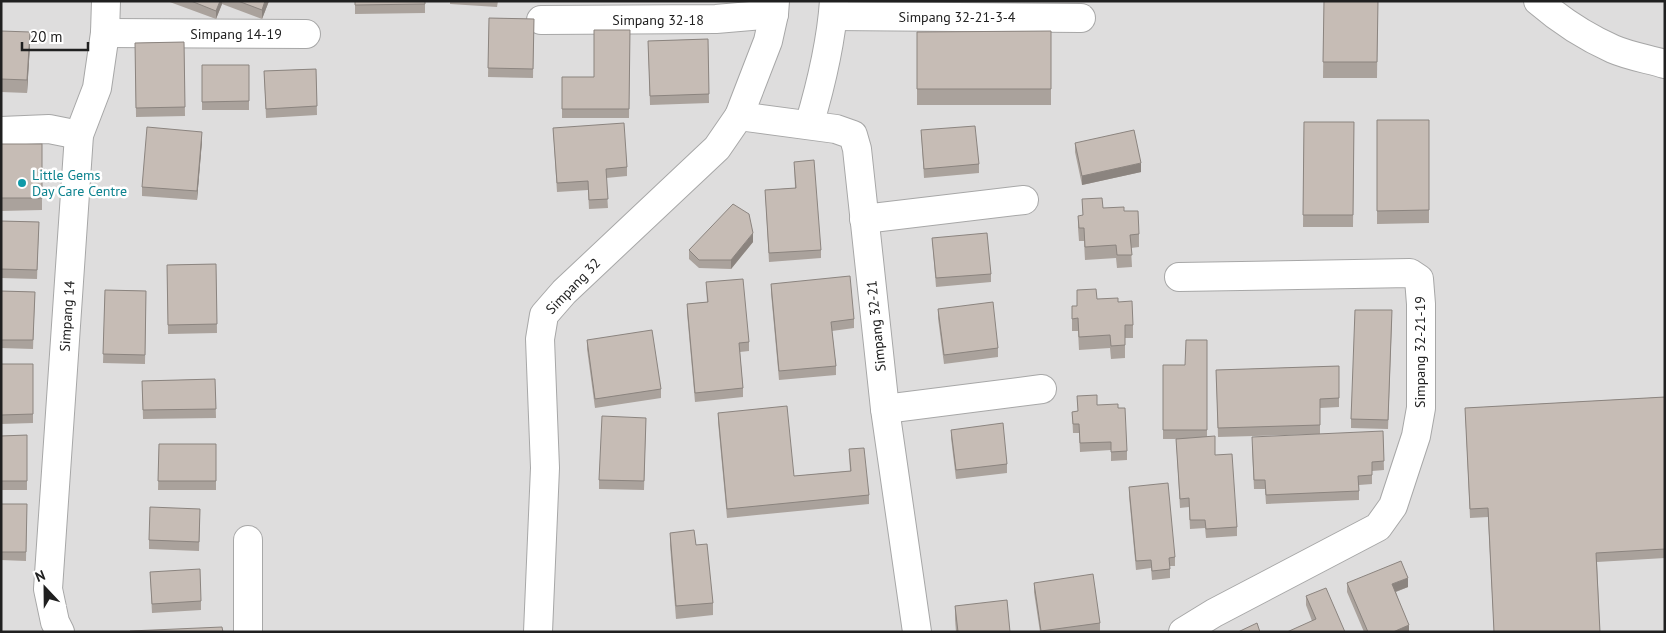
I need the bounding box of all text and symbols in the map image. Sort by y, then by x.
street label: Simpang 32-21-3-4 [899,8,1016,26]
street label: Simpang 32-18 [612,11,704,29]
scale bar [22,20,89,52]
street label: Simpang 14-19 [190,25,282,43]
text: 20 m [30,27,63,46]
place label: Little Gems Day Care Centre [32,166,127,200]
marker: Little Gems Day Care Centre [16,177,28,189]
street label: Simpang 32 [542,254,604,318]
street label: Simpang 14 [56,279,78,352]
street label: Simpang 32-21 [862,280,890,372]
street label: Simpang 32-21-19 [1411,296,1429,408]
north arrow [20,563,70,613]
text: N [32,566,48,586]

